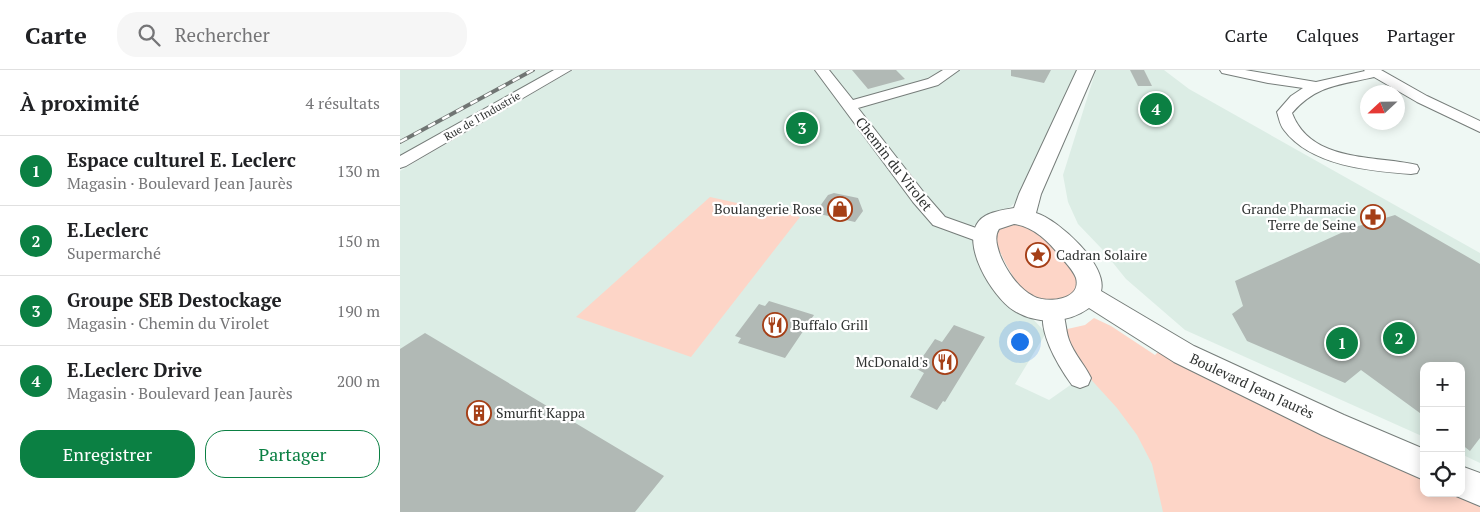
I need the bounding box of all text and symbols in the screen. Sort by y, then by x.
search box [117,12,467,57]
text: Carte [25,19,87,51]
icon: search [135,21,163,49]
text: Rechercher [175,22,270,47]
text: Carte [1225,23,1268,47]
text: Calques [1296,23,1359,47]
text: Partager [1387,23,1455,47]
north arrow [1360,85,1405,130]
street label: Rue de l'Industrie [441,88,523,144]
text: À proximité [20,89,140,117]
pin: 4 [1140,90,1172,128]
text: 4 résultats [306,92,380,114]
pin: 3 [786,109,818,147]
street label: Chemin du Virolet [852,113,938,215]
text: Espace culturel E. Leclerc [67,147,296,172]
text: 1 [31,160,41,182]
text: 130 m [337,160,380,182]
text: Magasin · Boulevard Jean Jaurès [67,172,293,194]
shop icon: Boulangerie Rose [827,196,853,222]
place label: Boulangerie Rose [714,199,822,218]
place label: Grande Pharmacie Terre de Seine [1241,199,1356,234]
pharmacy icon: Grande Pharmacie Terre de Seine [1360,204,1386,230]
text: E.Leclerc [67,217,148,242]
text: 2 [31,230,41,252]
text: 150 m [337,230,380,252]
text: Supermarché [67,242,161,264]
place icon: Cadran Solaire [1025,242,1051,268]
place label: Cadran Solaire [1056,245,1147,264]
text: Groupe SEB Destockage [67,287,282,312]
text: 3 [31,300,41,322]
text: 190 m [337,300,380,322]
text: Magasin · Chemin du Virolet [67,312,269,334]
restaurant icon: Buffalo Grill [762,312,788,338]
place label: Buffalo Grill [792,315,868,334]
pin: 2 [1383,319,1415,357]
pin: 1 [1326,324,1358,362]
your location [1007,329,1033,355]
street label: Boulevard Jean Jaurès [1187,348,1317,423]
restaurant icon: McDonald's [932,349,958,375]
place label: McDonald's [856,352,928,371]
text: E.Leclerc Drive [67,357,202,382]
map controls [1420,362,1465,497]
button: + [1420,362,1465,407]
text: 4 [31,370,41,392]
text: 200 m [337,370,380,392]
text: Magasin · Boulevard Jean Jaurès [67,382,293,404]
building icon: Smurfit Kappa [466,400,492,426]
place label: Smurfit Kappa [496,403,585,422]
button: − [1420,407,1465,452]
button: Enregistrer [20,430,195,478]
button: Partager [205,430,380,478]
button: locate [1420,452,1465,497]

